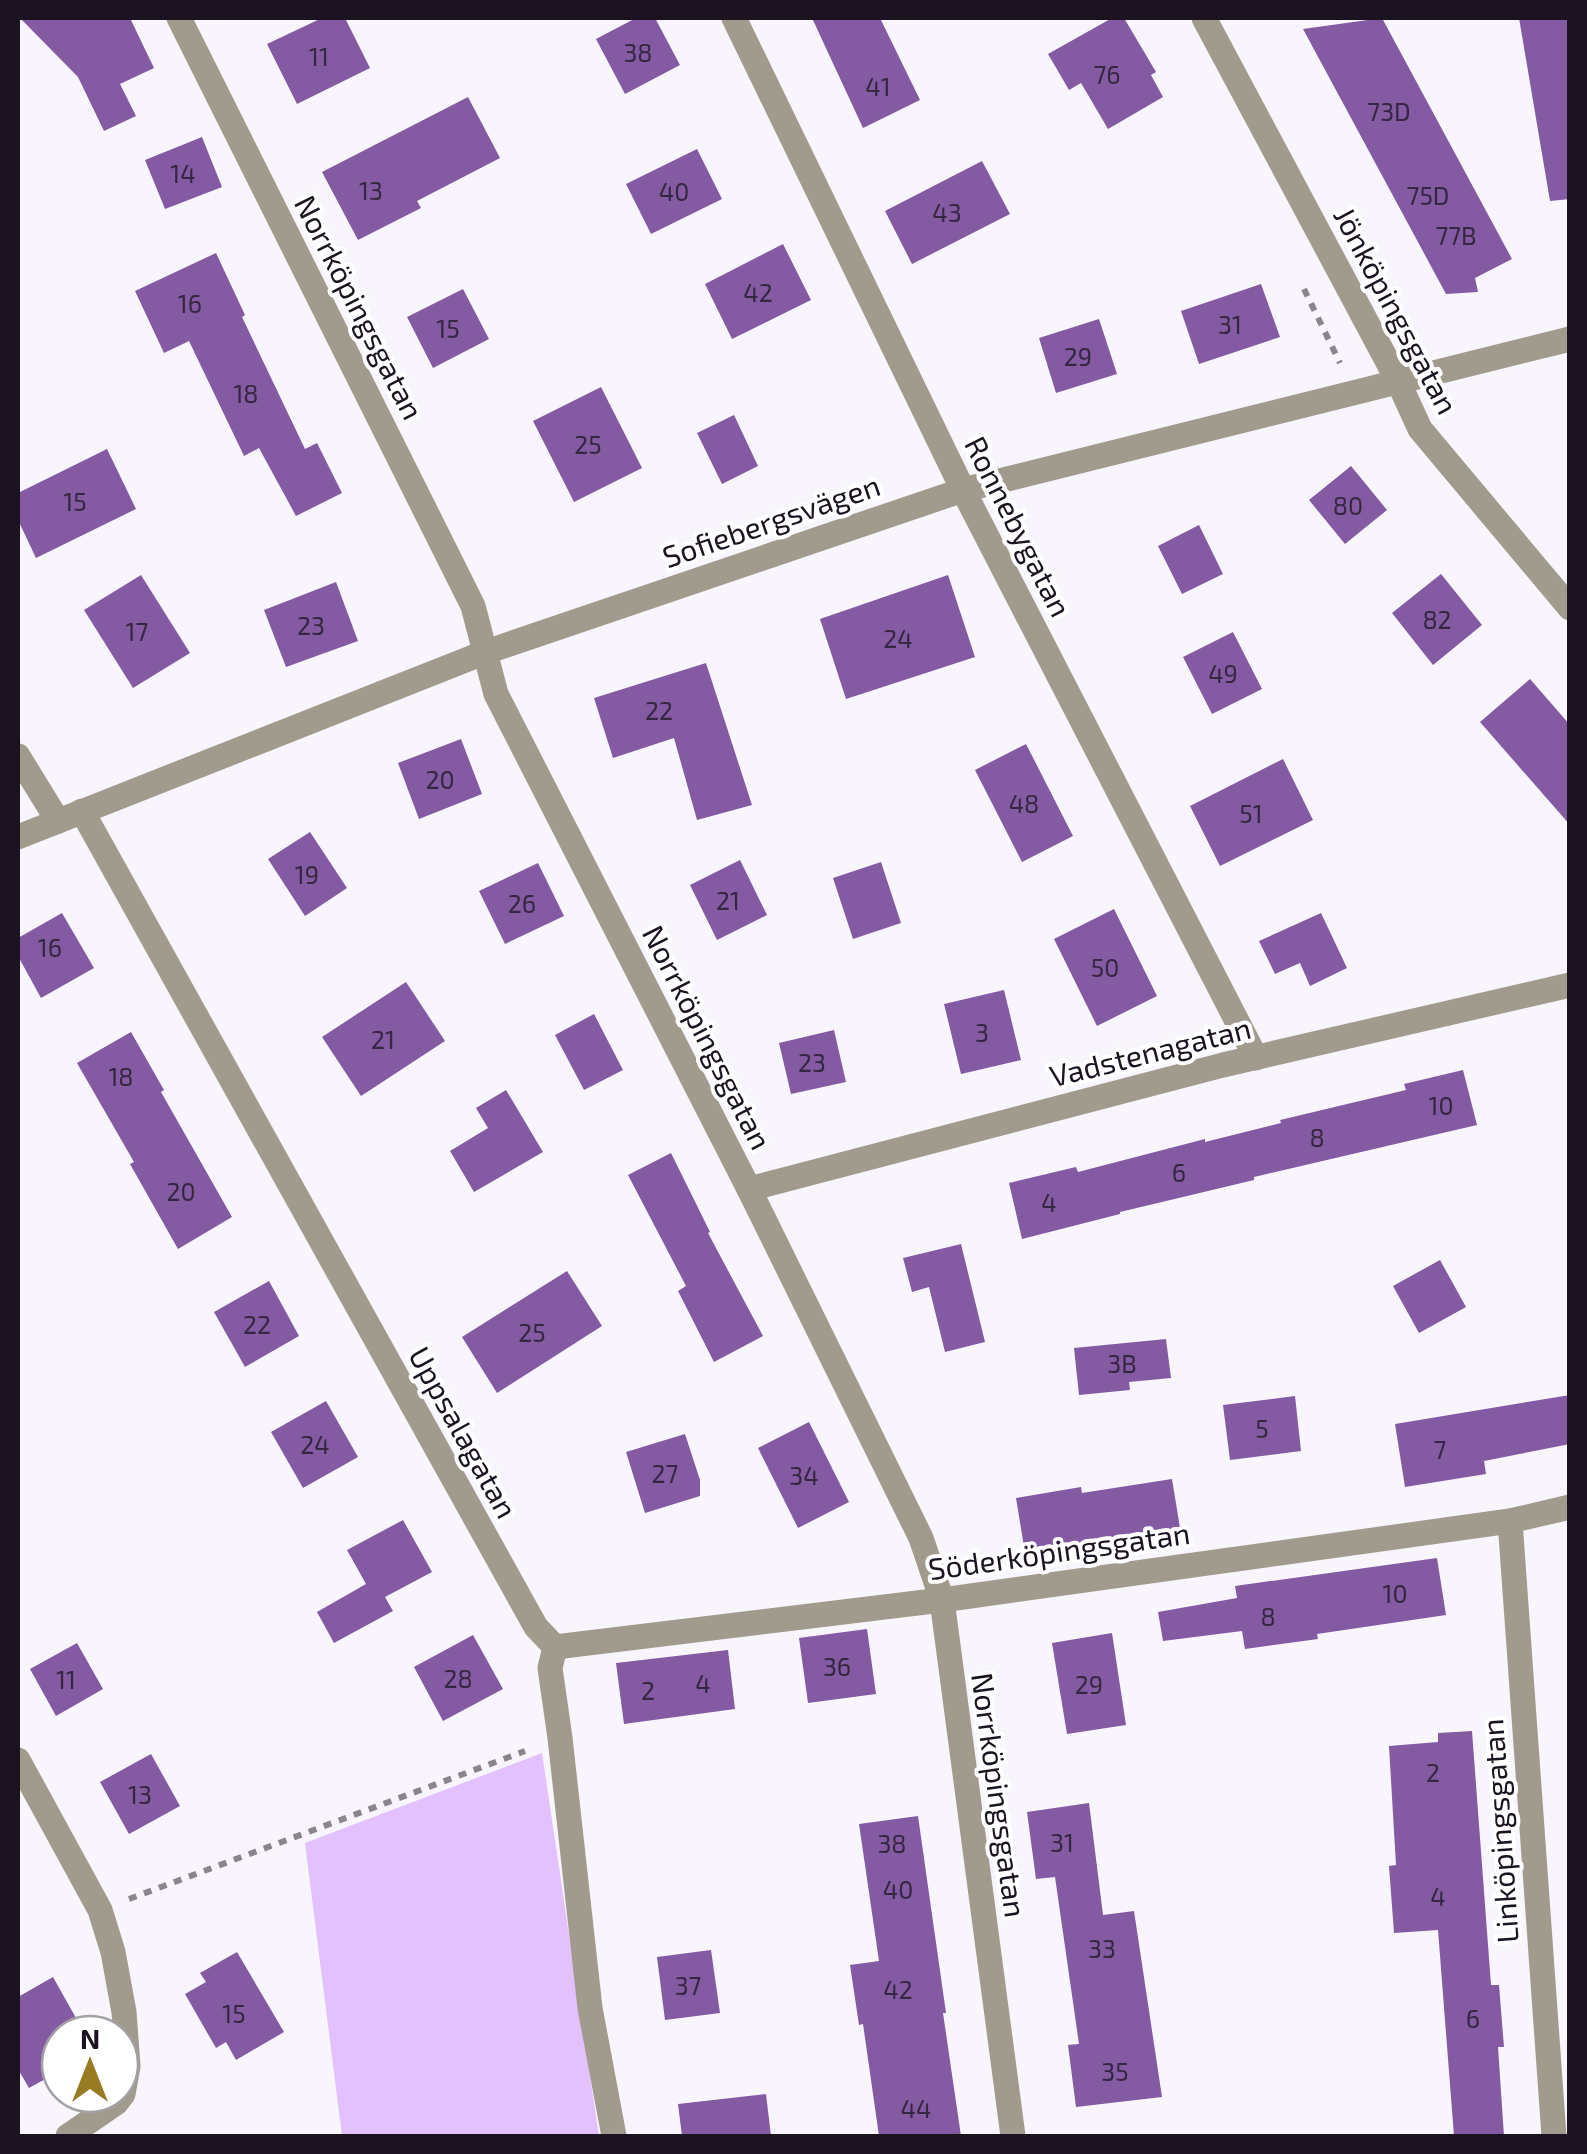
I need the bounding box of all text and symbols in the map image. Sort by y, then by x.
house number: 38 [623,37,653,67]
house number: 11 [309,41,329,71]
house number: 76 [1093,59,1121,89]
house number: 41 [865,71,891,101]
house number: 73D [1367,96,1411,126]
house number: 14 [170,158,196,188]
house number: 13 [359,175,383,205]
house number: 40 [659,176,689,206]
house number: 75D [1407,180,1449,210]
street label: Norrköpingsgatan [288,189,432,425]
house number: 43 [932,197,962,227]
street label: Jönköpingsgatan [1327,200,1467,420]
house number: 77B [1435,220,1477,250]
house number: 42 [743,277,773,307]
house number: 16 [178,288,202,318]
house number: 31 [1218,309,1242,339]
house number: 15 [436,313,460,343]
house number: 29 [1064,341,1092,371]
house number: 18 [233,378,259,408]
house number: 25 [574,429,602,459]
street label: Ronnebygatan [958,430,1080,622]
street label: Sofiebergsvägen [658,466,884,574]
house number: 15 [63,486,87,516]
house number: 80 [1333,490,1363,520]
house number: 82 [1422,604,1452,634]
house number: 23 [297,610,325,640]
house number: 17 [126,616,149,646]
house number: 24 [883,623,913,653]
house number: 49 [1208,658,1238,688]
house number: 22 [645,695,673,725]
house number: 20 [425,764,455,794]
house number: 48 [1009,788,1039,818]
house number: 51 [1239,798,1263,828]
house number: 19 [295,859,319,889]
house number: 21 [716,885,740,915]
house number: 26 [508,888,536,918]
street label: Norrköpingsgatan [636,919,780,1155]
house number: 16 [38,932,62,962]
house number: 50 [1091,952,1119,982]
street label: Vadstenagatan [1046,1009,1254,1093]
house number: 3 [975,1017,989,1047]
house number: 21 [371,1024,395,1054]
house number: 23 [798,1047,826,1077]
house number: 18 [108,1061,134,1091]
house number: 10 [1428,1090,1454,1120]
house number: 8 [1309,1122,1325,1152]
house number: 6 [1172,1157,1186,1187]
house number: 20 [166,1176,196,1206]
house number: 4 [1041,1187,1057,1217]
house number: 22 [243,1309,271,1339]
house number: 25 [518,1317,546,1347]
street label: Uppsalagatan [402,1340,526,1524]
house number: 3B [1107,1348,1137,1378]
house number: 5 [1255,1413,1269,1443]
house number: 24 [300,1429,330,1459]
house number: 7 [1434,1434,1447,1464]
house number: 27 [652,1458,679,1488]
house number: 34 [789,1460,819,1490]
street label: Söderköpingsgatan [926,1514,1192,1586]
house number: 10 [1382,1578,1408,1608]
house number: 8 [1260,1601,1276,1631]
house number: 36 [823,1651,851,1681]
house number: 28 [443,1663,473,1693]
house number: 11 [56,1664,76,1694]
house number: 4 [695,1668,711,1698]
house number: 29 [1075,1669,1103,1699]
street label: Norrköpingsgatan [965,1670,1035,1920]
house number: 2 [641,1675,655,1705]
street label: Linköpingsgatan [1473,1718,1525,1944]
house number: 2 [1426,1757,1440,1787]
house number: 13 [128,1779,152,1809]
house number: 31 [1050,1827,1074,1857]
house number: 38 [877,1828,907,1858]
house number: 40 [883,1874,913,1904]
house number: 4 [1430,1881,1446,1911]
house number: 33 [1088,1933,1116,1963]
house number: 37 [675,1970,702,2000]
house number: 42 [883,1974,913,2004]
house number: 15 [222,1998,246,2028]
house number: 6 [1466,2003,1480,2033]
north arrow [40,2014,140,2114]
text: N [80,2021,100,2055]
house number: 35 [1101,2056,1129,2086]
house number: 44 [901,2093,931,2123]

